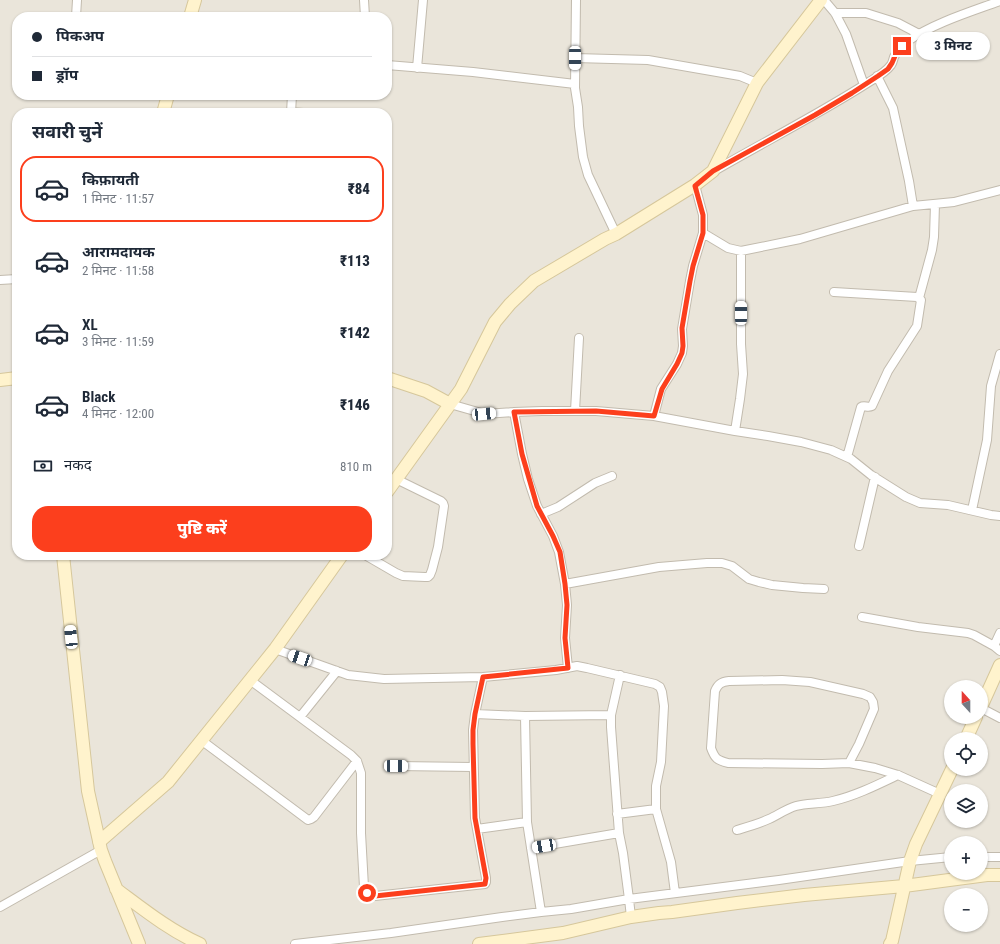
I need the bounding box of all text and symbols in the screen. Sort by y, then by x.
text: पिकअप [56,27,104,45]
callout: 3 मिनट [916,32,990,60]
route end [893,37,911,55]
text: 3 मिनट [934,38,972,53]
car [569,46,581,70]
text: ड्रॉप [56,66,78,84]
text: सवारी चुनें [32,121,102,142]
icon: car [34,171,70,207]
text: किफ़ायती [82,171,139,189]
text: ₹84 [348,180,370,198]
text: 1 मिनट · 11:57 [82,191,154,206]
icon: car [34,243,70,279]
text: आरामदायक [82,243,155,261]
text: ₹113 [340,252,370,270]
text: 2 मिनट · 11:58 [82,263,154,278]
car [735,301,747,325]
icon: car [34,315,70,351]
text: XL [82,316,98,334]
text: ₹142 [340,324,370,342]
text: 3 मिनट · 11:59 [82,334,154,349]
icon: car [34,387,70,423]
text: Black [82,388,115,406]
text: ₹146 [340,396,370,414]
text: 4 मिनट · 12:00 [82,406,154,421]
car [472,407,496,421]
icon: cash [32,455,54,477]
text: नकद [64,456,92,474]
text: 810 m [340,459,372,474]
button: पुष्टि करें [32,506,372,552]
car [64,624,78,650]
car [287,648,313,668]
north arrow [944,680,988,724]
map controls [944,680,988,932]
button: locate [944,732,988,776]
car [384,760,408,772]
button: layers [944,784,988,828]
button: + [944,836,988,880]
car [531,838,557,854]
route start [358,884,376,902]
button: − [944,888,988,932]

